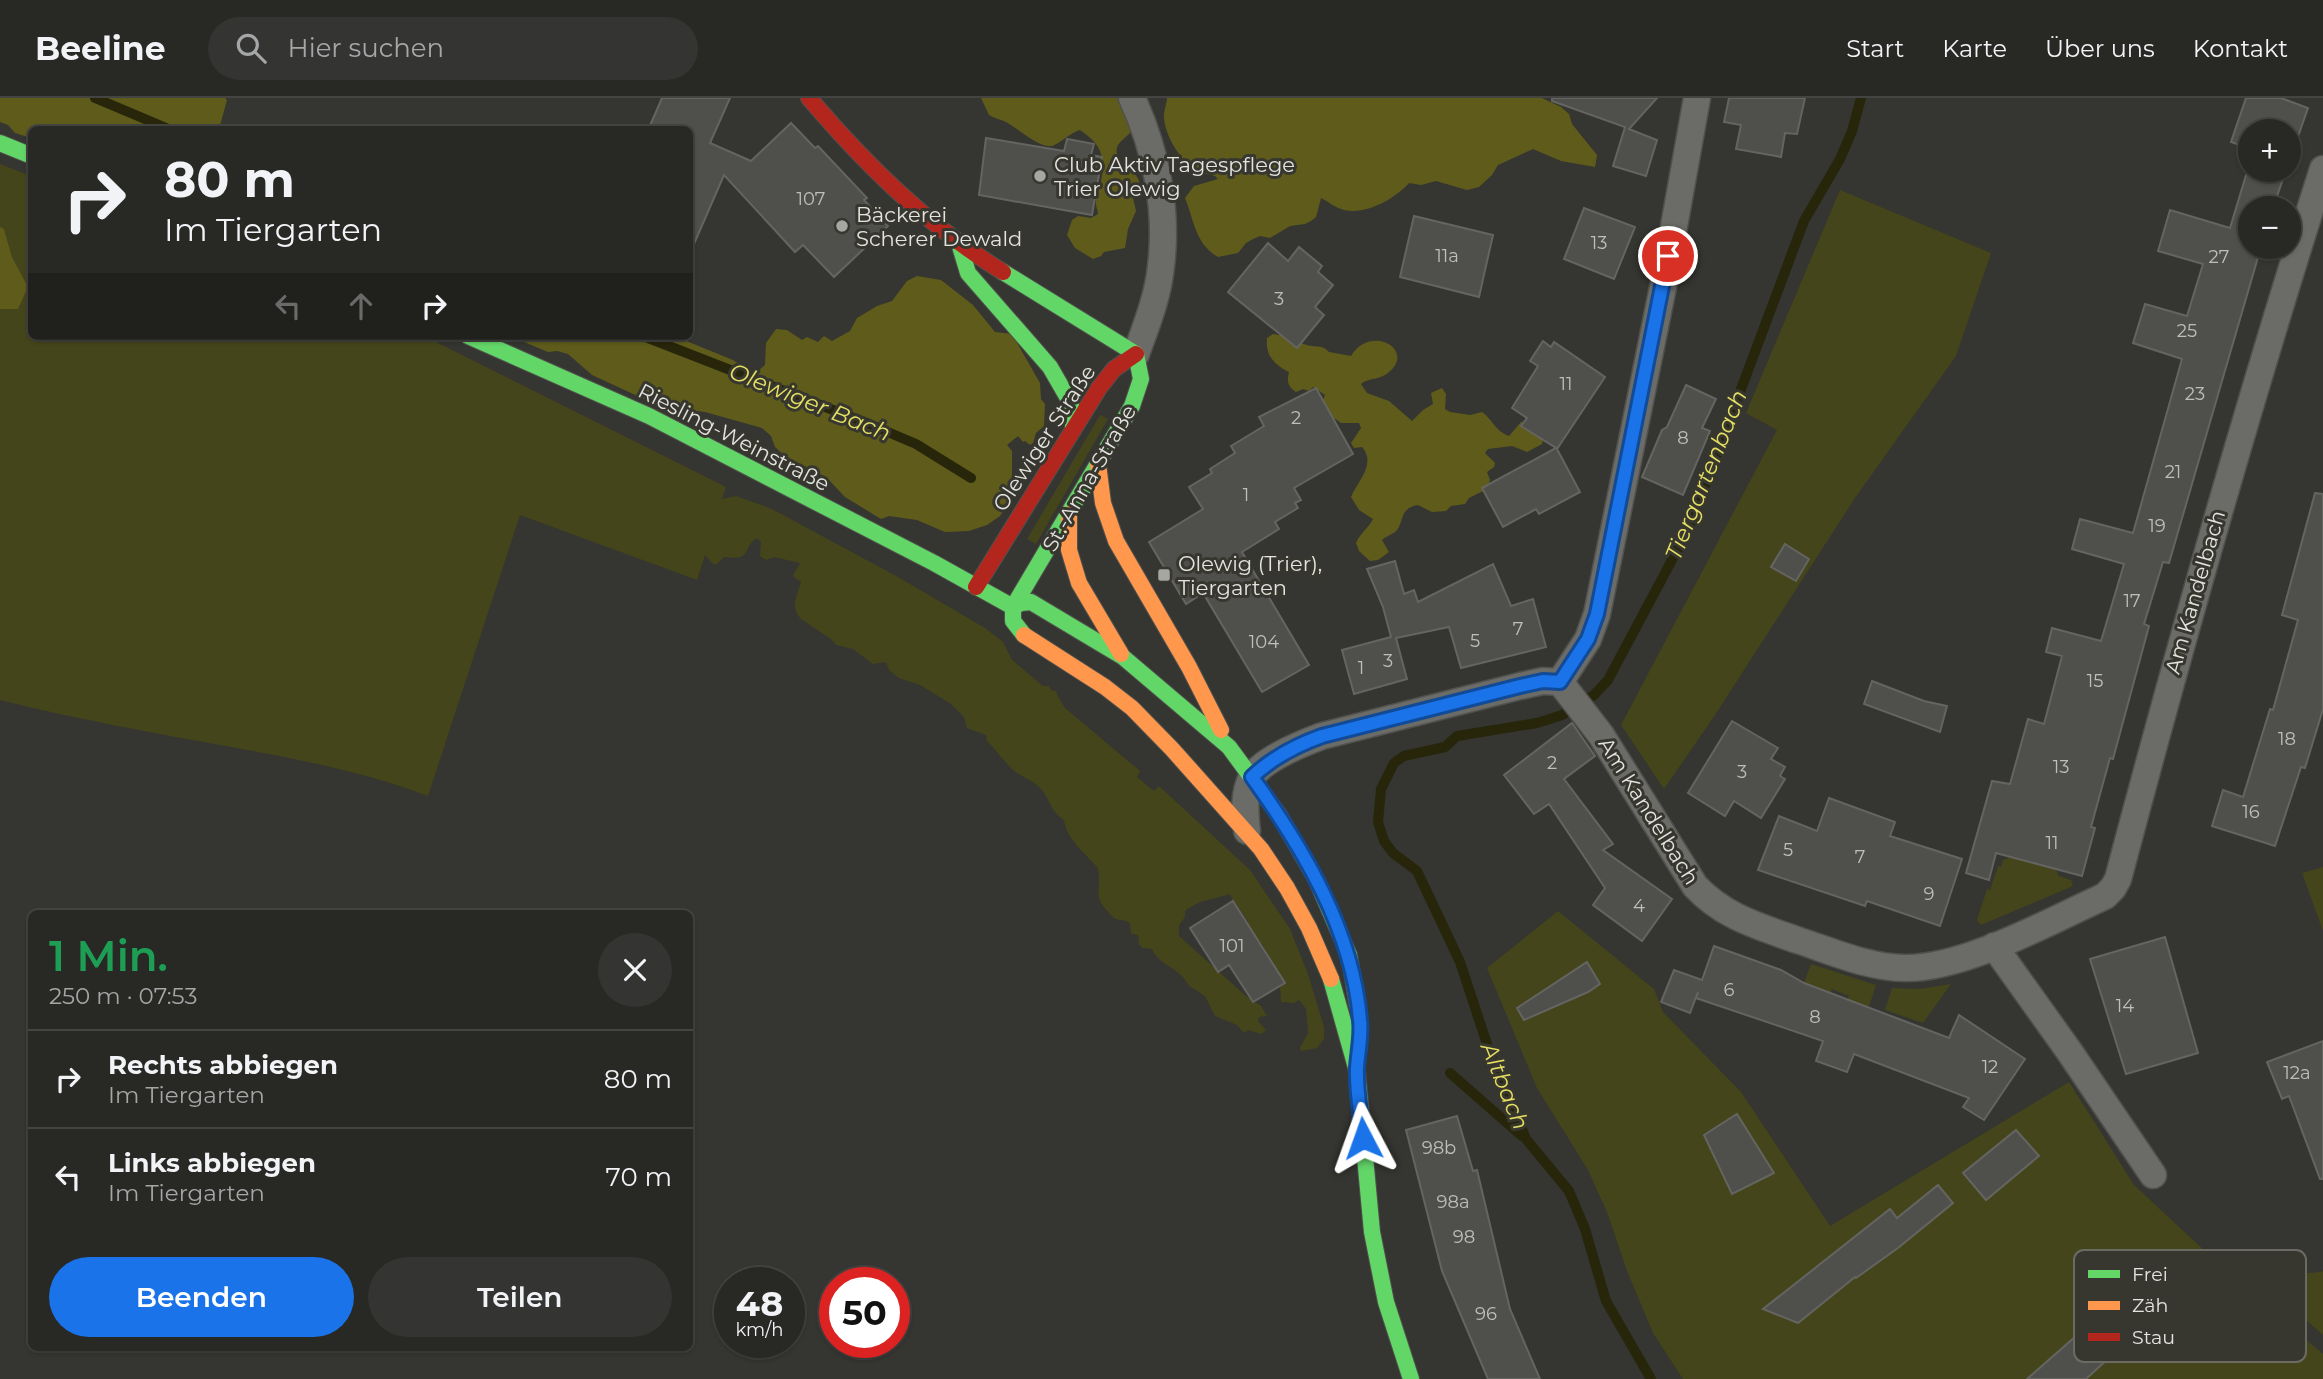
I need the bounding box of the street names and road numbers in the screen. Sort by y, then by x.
street label: Olewiger Straße [988,360,1100,516]
street label: Riesling-Weinstraße [634,378,834,496]
street label: St.-Anna-Straße [1037,400,1141,556]
street label: Am Kandelbach [2160,507,2230,677]
street label: Am Kandelbach [1594,733,1704,889]

